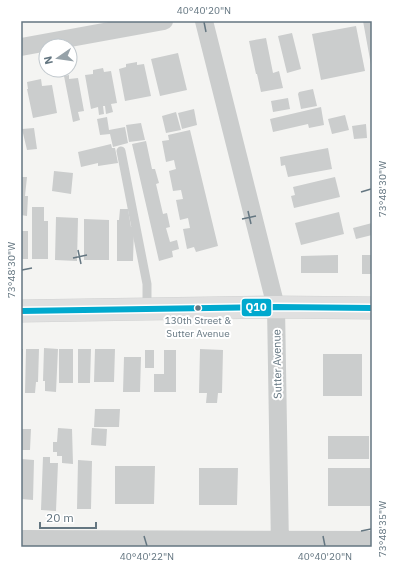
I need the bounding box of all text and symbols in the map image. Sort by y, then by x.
text: 40°40'20"N [177,4,231,17]
north arrow [38,38,78,78]
text: N [41,55,56,66]
text: 73°48'30"W [376,161,389,217]
text: 73°48'30"W [5,242,18,298]
line badge: Q10 [241,298,272,317]
text: Q10 [245,300,267,314]
marker: 130th Street & Sutter Avenue [193,303,203,313]
place label: 130th Street & Sutter Avenue [165,314,231,340]
street label: Sutter Avenue [269,329,285,399]
text: 73°48'35"W [376,501,389,557]
scale bar [40,504,96,530]
text: 20 m [46,510,74,525]
text: 40°40'22"N [120,550,174,563]
text: 40°40'20"N [298,550,352,563]

